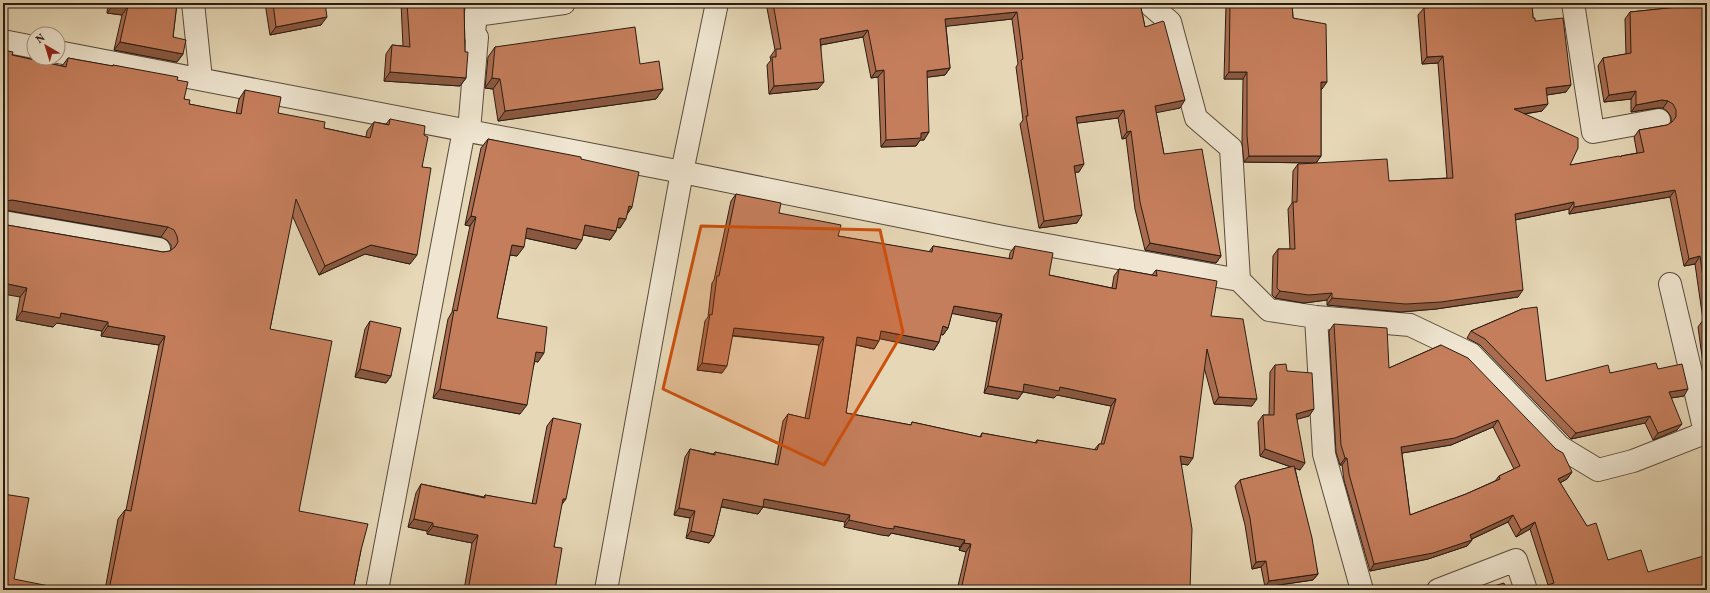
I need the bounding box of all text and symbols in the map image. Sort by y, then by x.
north arrow [26,26,66,66]
text: N [33,31,49,48]

